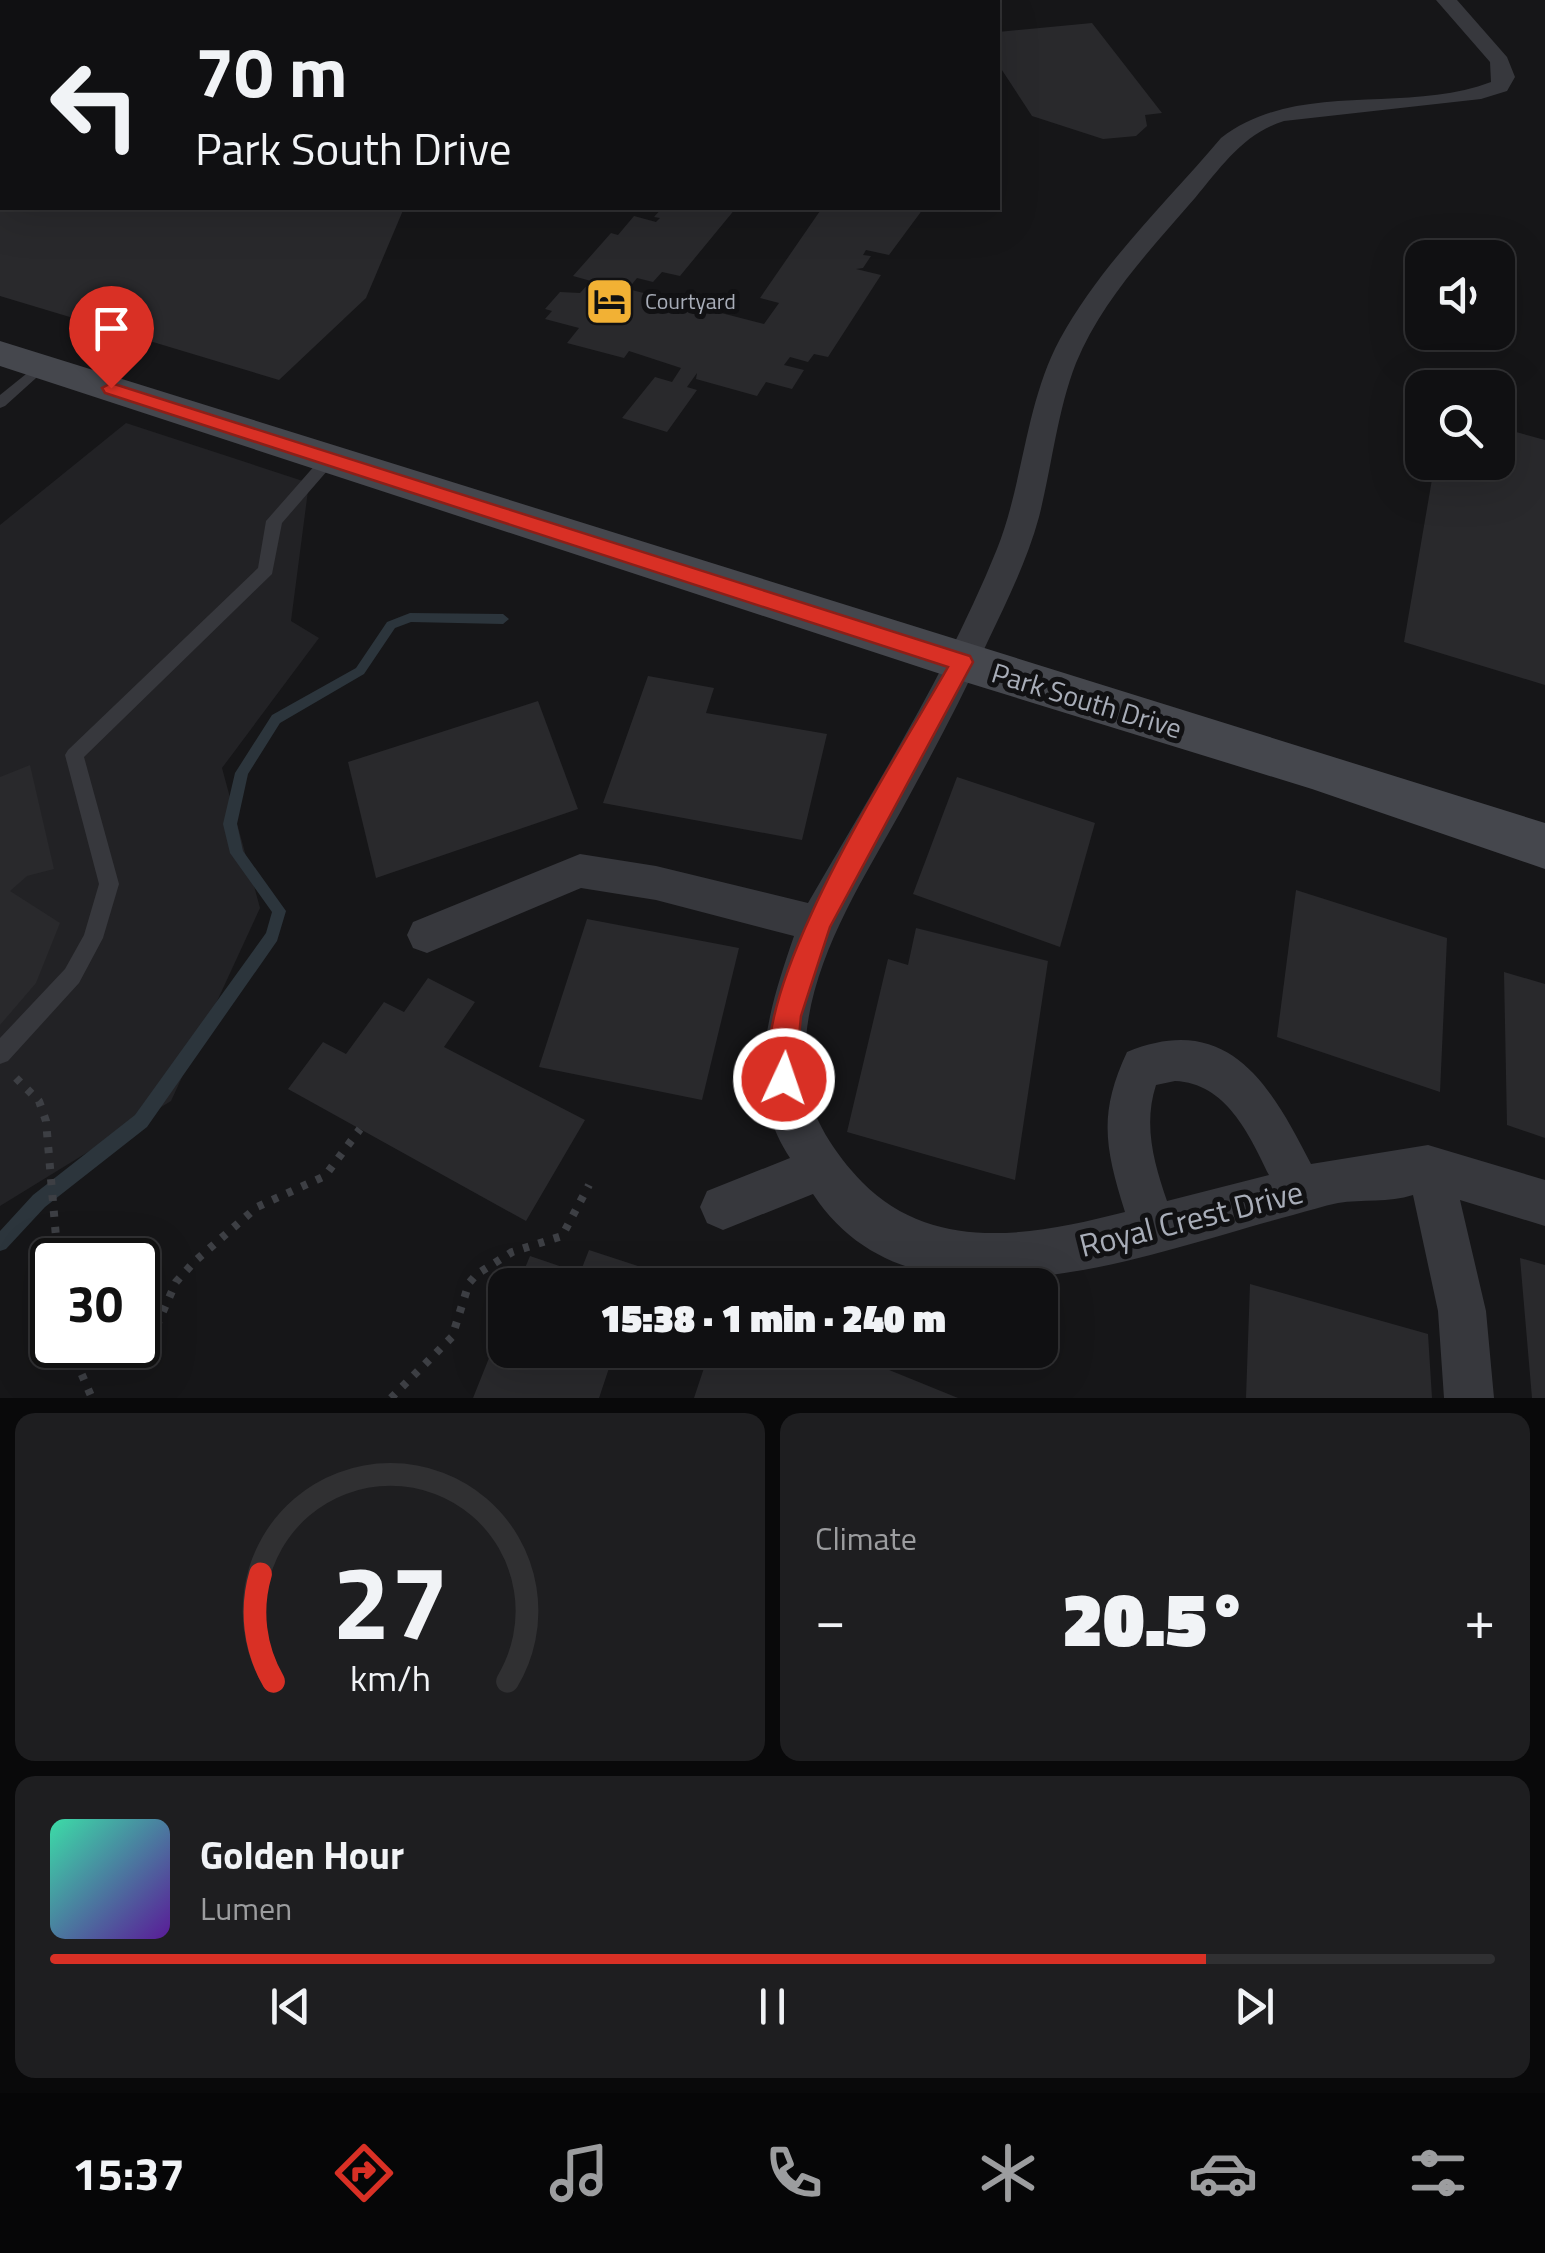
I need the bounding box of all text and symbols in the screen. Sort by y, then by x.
text: 70 m [195,18,348,124]
icon: left [30,40,160,170]
text: Park South Drive [195,114,511,182]
map controls [1405,240,1515,480]
button: sound [1405,240,1515,350]
hotel icon: Courtyard [584,275,636,327]
place label: Courtyard [645,284,736,318]
pin [69,286,154,389]
icon: arrive [84,301,139,356]
button: search [1405,370,1515,480]
street label: Park South Drive [987,651,1187,749]
position arrow [732,1027,836,1131]
street label: Royal Crest Drive [1074,1167,1308,1269]
speed limit sign: 30 [30,1238,160,1368]
text: 15:38 · 1 min · 240 m [600,1289,946,1347]
text: Climate [815,1514,917,1562]
text: 27 [332,1521,448,1679]
text: 20.5° [1062,1561,1248,1675]
text: − [815,1577,846,1660]
text: + [1464,1577,1495,1660]
text: km/h [350,1650,430,1705]
text: Golden Hour [200,1826,404,1884]
text: Lumen [200,1884,292,1932]
icon: previous [263,1979,318,2034]
icon: pause [745,1979,800,2034]
icon: next [1227,1979,1282,2034]
icon: directions [329,2138,399,2208]
icon: music [544,2138,614,2208]
icon: phone [759,2138,829,2208]
icon: climate [973,2138,1043,2208]
icon: car [1188,2138,1258,2208]
icon: filters [1403,2138,1473,2208]
text: 15:37 [72,2139,185,2207]

